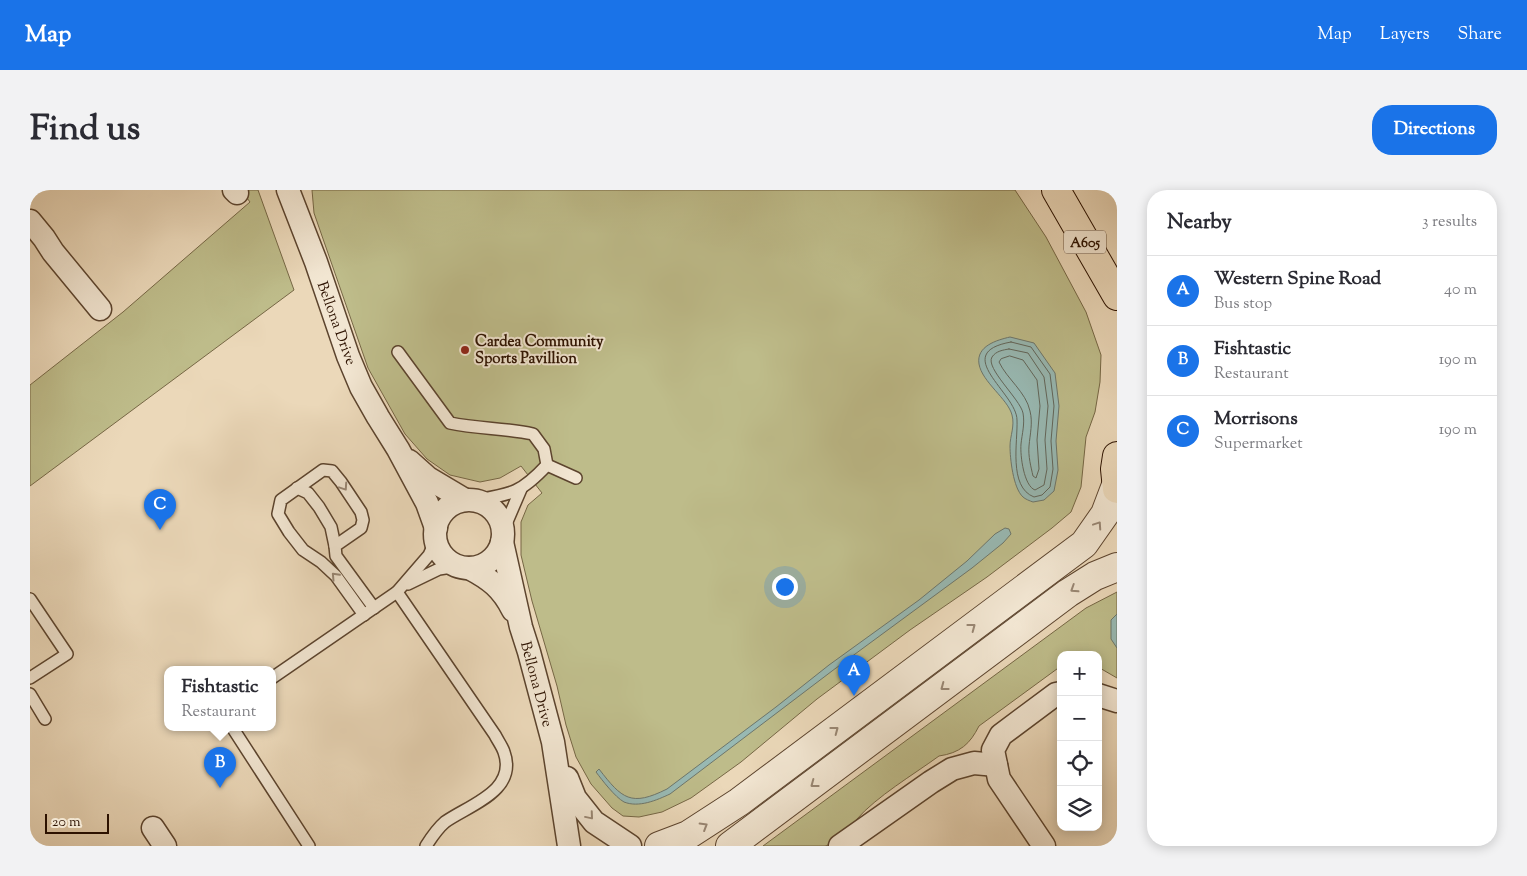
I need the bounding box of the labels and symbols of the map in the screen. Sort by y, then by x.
road number: A605 [1064,231,1106,254]
street label: Bellona Drive [311,279,360,368]
place label: Cardea Community Sports Pavillion [475,332,604,370]
marker: Cardea Community Sports Pavillion [459,344,471,356]
one-way arrow [338,481,347,490]
pin: C [144,489,176,530]
one-way arrow [1092,522,1101,531]
one-way arrow [332,572,341,581]
your location [772,574,798,600]
one-way arrow [1070,583,1080,592]
one-way arrow [966,624,976,633]
street label: Bellona Drive [514,639,557,730]
pin: A [838,655,870,696]
one-way arrow [941,681,950,689]
one-way arrow [829,728,838,736]
pin: B [204,747,236,788]
one-way arrow [811,778,820,786]
one-way arrow [584,810,592,819]
scale bar [45,811,109,834]
one-way arrow [698,822,707,832]

